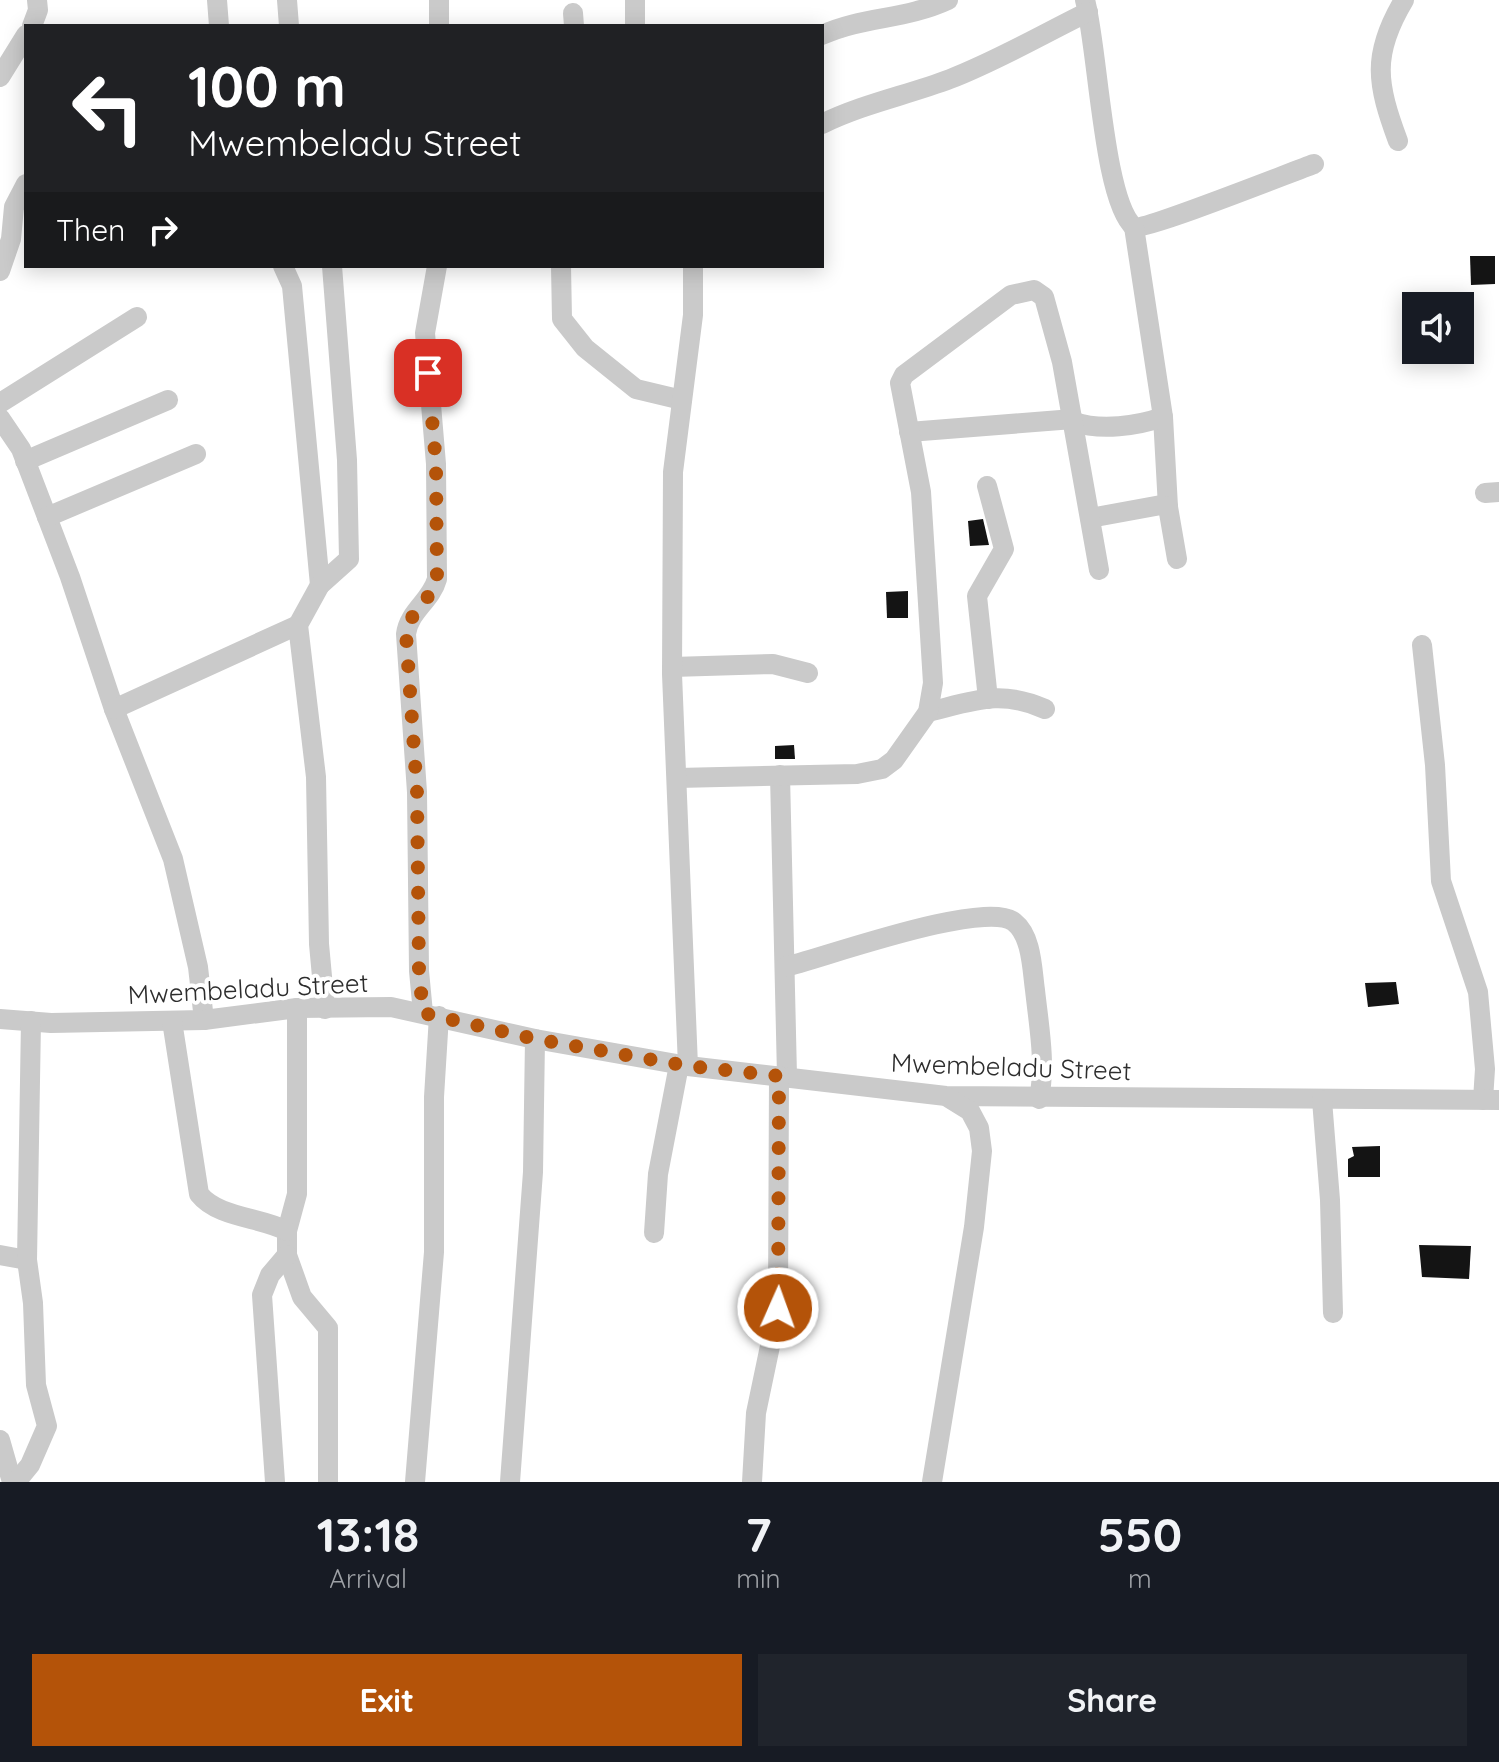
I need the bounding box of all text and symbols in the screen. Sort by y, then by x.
text: 100 m [188,51,346,121]
icon: left [56,56,160,160]
text: Mwembeladu Street [188,120,521,165]
icon: right [141,208,185,252]
text: Then [56,211,125,249]
map controls [1402,292,1474,364]
button: sound [1402,292,1474,364]
pin [394,339,462,407]
icon: arrive [406,351,450,395]
street label: Mwembeladu Street [127,966,369,1011]
street label: Mwembeladu Street [890,1046,1132,1087]
position arrow [736,1266,820,1350]
text: 13:18 [317,1504,419,1564]
text: 7 [745,1504,772,1564]
text: 550 [1097,1504,1182,1564]
text: Arrival [329,1562,407,1595]
text: min [736,1562,781,1595]
text: m [1128,1562,1152,1595]
button: Exit [32,1654,742,1746]
button: Share [758,1654,1467,1746]

